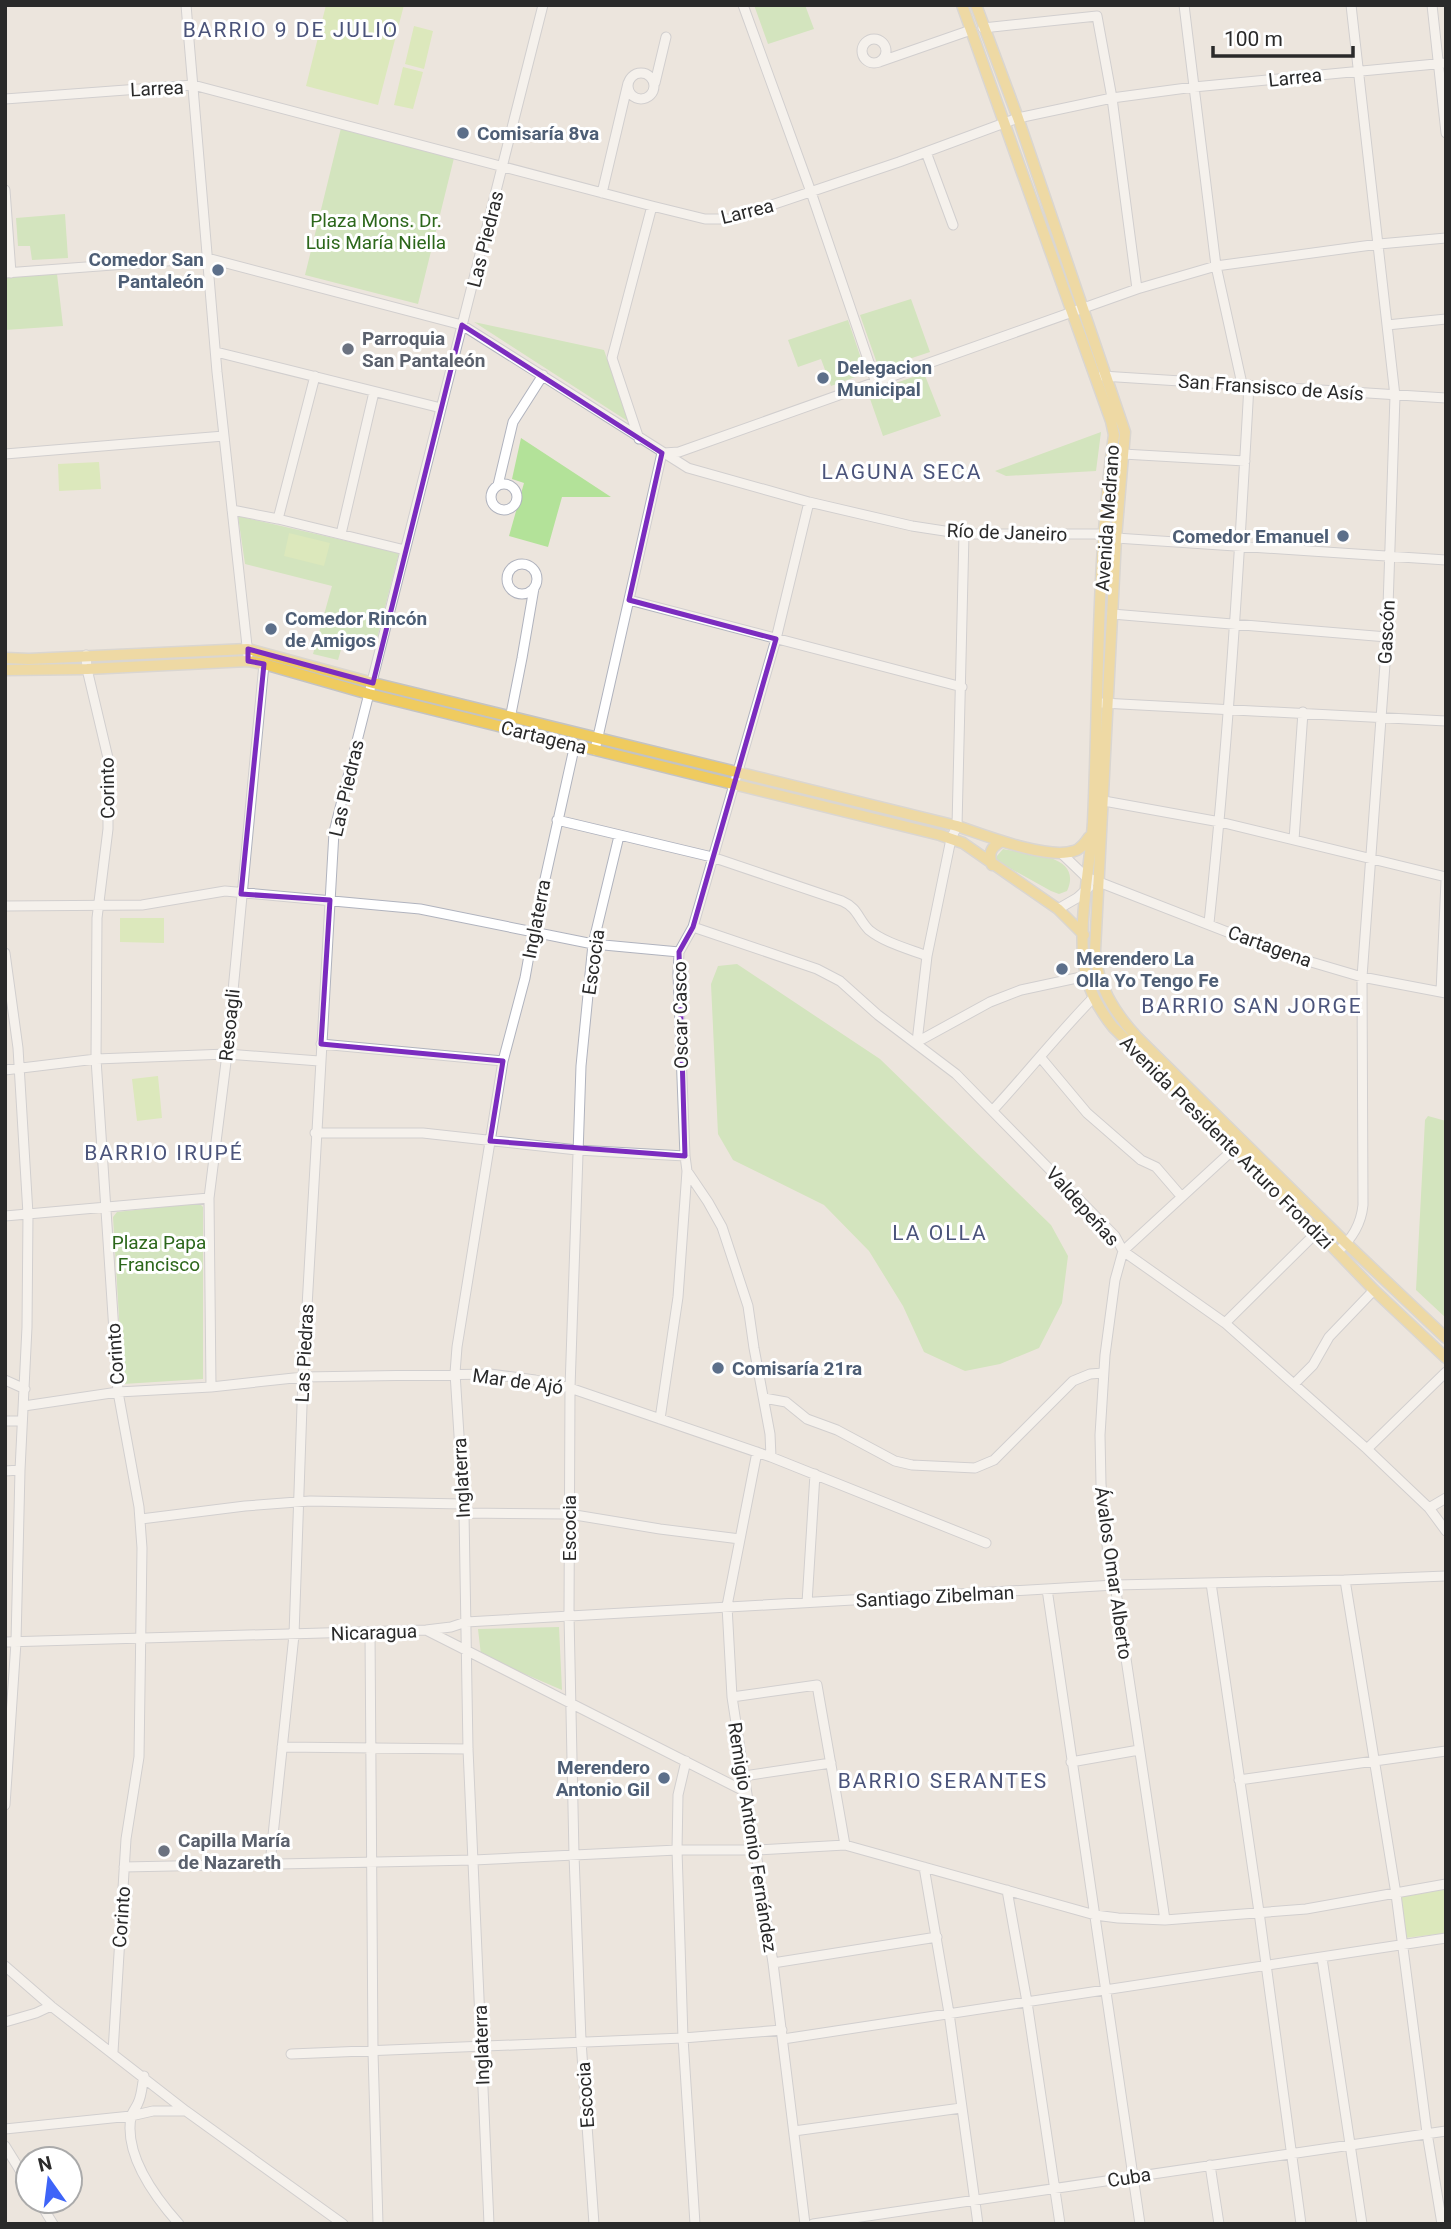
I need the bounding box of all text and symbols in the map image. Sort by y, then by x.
scale bar [1213,14,1353,58]
district label: BARRIO 9 DE JULIO [183,18,399,42]
text: 100 m [1224,27,1283,51]
street label: Larrea [1267,63,1323,92]
street label: Larrea [130,76,184,101]
place label: Comisaría 8va [477,122,599,145]
marker: Comisaría 8va [455,125,471,141]
street label: Las Piedras [462,188,509,290]
street label: Larrea [718,194,776,229]
park label: Plaza Mons. Dr. Luis María Niella [306,209,446,254]
place label: Comedor San Pantaleón [89,248,204,293]
marker: Comedor San Pantaleón [210,262,226,278]
place label: Parroquia San Pantaleón [362,327,485,372]
marker: Parroquia San Pantaleón [340,341,356,357]
place label: Delegacion Municipal [837,356,932,401]
marker: Delegacion Municipal [815,370,831,386]
street label: San Fransisco de Asís [1177,370,1365,405]
street label: Avenida Medrano [1091,444,1124,592]
district label: LAGUNA SECA [822,460,982,484]
street label: Río de Janeiro [946,519,1068,546]
place label: Comedor Emanuel [1172,525,1329,548]
marker: Comedor Emanuel [1335,528,1351,544]
street label: Gascón [1373,599,1400,665]
place label: Comedor Rincón de Amigos [285,607,427,652]
marker: Comedor Rincón de Amigos [263,621,279,637]
street label: Cartagena [499,716,589,759]
street label: Las Piedras [324,737,369,839]
street label: Corinto [95,757,120,819]
street label: Inglaterra [518,877,555,961]
street label: Cartagena [1225,921,1315,972]
street label: Escocia [577,928,609,996]
place label: Merendero La Olla Yo Tengo Fe [1076,947,1219,992]
street label: Oscar Casco [668,961,693,1069]
marker: Merendero La Olla Yo Tengo Fe [1054,961,1070,977]
street label: Resoagli [214,988,245,1062]
district label: BARRIO SAN JORGE [1141,994,1363,1018]
street label: Avenida Presidente Arturo Frondizi [1115,1031,1338,1254]
district label: BARRIO IRUPÉ [84,1141,244,1165]
street label: Valdepeñas [1041,1162,1124,1251]
district label: LA OLLA [892,1221,988,1245]
park label: Plaza Papa Francisco [112,1231,206,1276]
street label: Las Piedras [290,1303,319,1403]
street label: Corinto [102,1322,129,1386]
place label: Comisaría 21ra [732,1357,862,1380]
marker: Comisaría 21ra [710,1360,726,1376]
street label: Mar de Ajó [471,1364,565,1399]
street label: Inglaterra [448,1437,475,1519]
street label: Ávalos Omar Alberto [1090,1485,1137,1661]
street label: Escocia [558,1495,581,1561]
street label: Santiago Zibelman [855,1581,1015,1612]
street label: Nicaragua [330,1620,418,1645]
street label: Remigio Antonio Fernández [723,1720,782,1954]
place label: Merendero Antonio Gil [556,1756,650,1801]
district label: BARRIO SERANTES [838,1769,1048,1793]
marker: Merendero Antonio Gil [656,1770,672,1786]
place label: Capilla María de Nazareth [178,1829,290,1874]
marker: Capilla María de Nazareth [156,1843,172,1859]
street label: Corinto [108,1885,135,1949]
street label: Inglaterra [469,2004,494,2086]
street label: Escocia [572,2061,599,2129]
north arrow [14,2145,84,2215]
text: N [36,2151,54,2177]
street label: Cuba [1106,2163,1153,2192]

